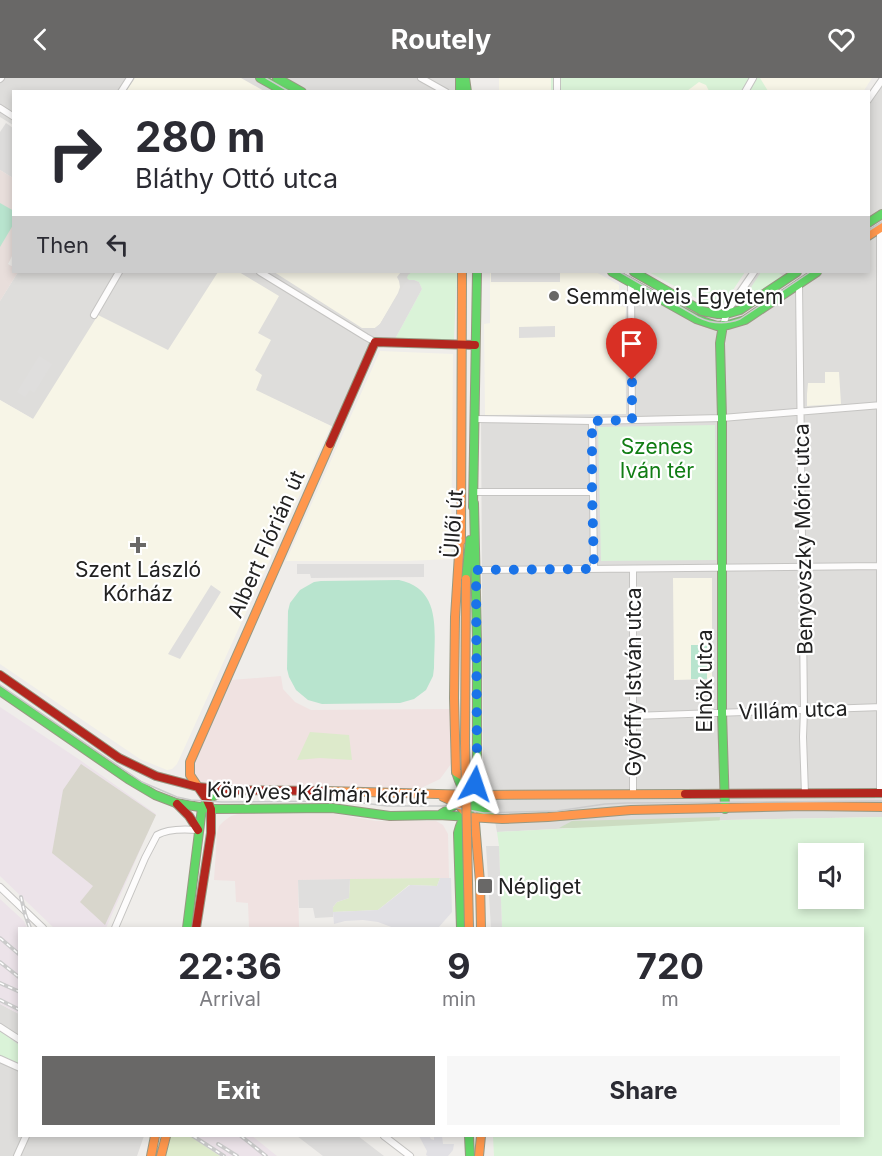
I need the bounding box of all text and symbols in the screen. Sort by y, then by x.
icon: back [24,23,57,56]
text: Routely [391,23,491,56]
icon: heart [825,23,858,56]
text: 280 m [135,111,265,162]
icon: right [36,114,114,192]
text: Bláthy Ottó utca [135,162,338,195]
icon: left [101,228,134,261]
text: Then [36,232,89,258]
place label: Semmelweis Egyetem [566,284,783,309]
marker: Semmelweis Egyetem [547,289,561,303]
pin [606,318,657,380]
icon: arrive [615,327,648,360]
street label: Benyovszky Móric utca [788,423,818,655]
park label: Szenes Iván tér [620,434,694,483]
street label: Albert Flórián út [222,466,310,621]
street label: Üllői út [437,489,468,559]
marker: Szent László Kórház [129,536,147,554]
place label: Szent László Kórház [75,557,201,606]
street label: Győrffy István utca [621,587,646,777]
street label: Elnök utca [692,629,717,733]
street label: Villám utca [738,696,848,724]
position arrow [443,752,507,816]
street label: Könyves Kálmán körút [206,777,428,809]
map controls [798,843,864,909]
button: sound [798,843,864,909]
place label: Népliget [498,874,581,899]
marker: Népliget [476,877,494,895]
text: 22:36 [178,944,282,988]
text: 9 [447,944,471,988]
text: 720 [636,944,704,988]
text: Arrival [199,987,261,1011]
text: min [442,987,476,1011]
text: m [661,987,679,1011]
button: Exit [42,1056,435,1125]
button: Share [447,1056,840,1125]

